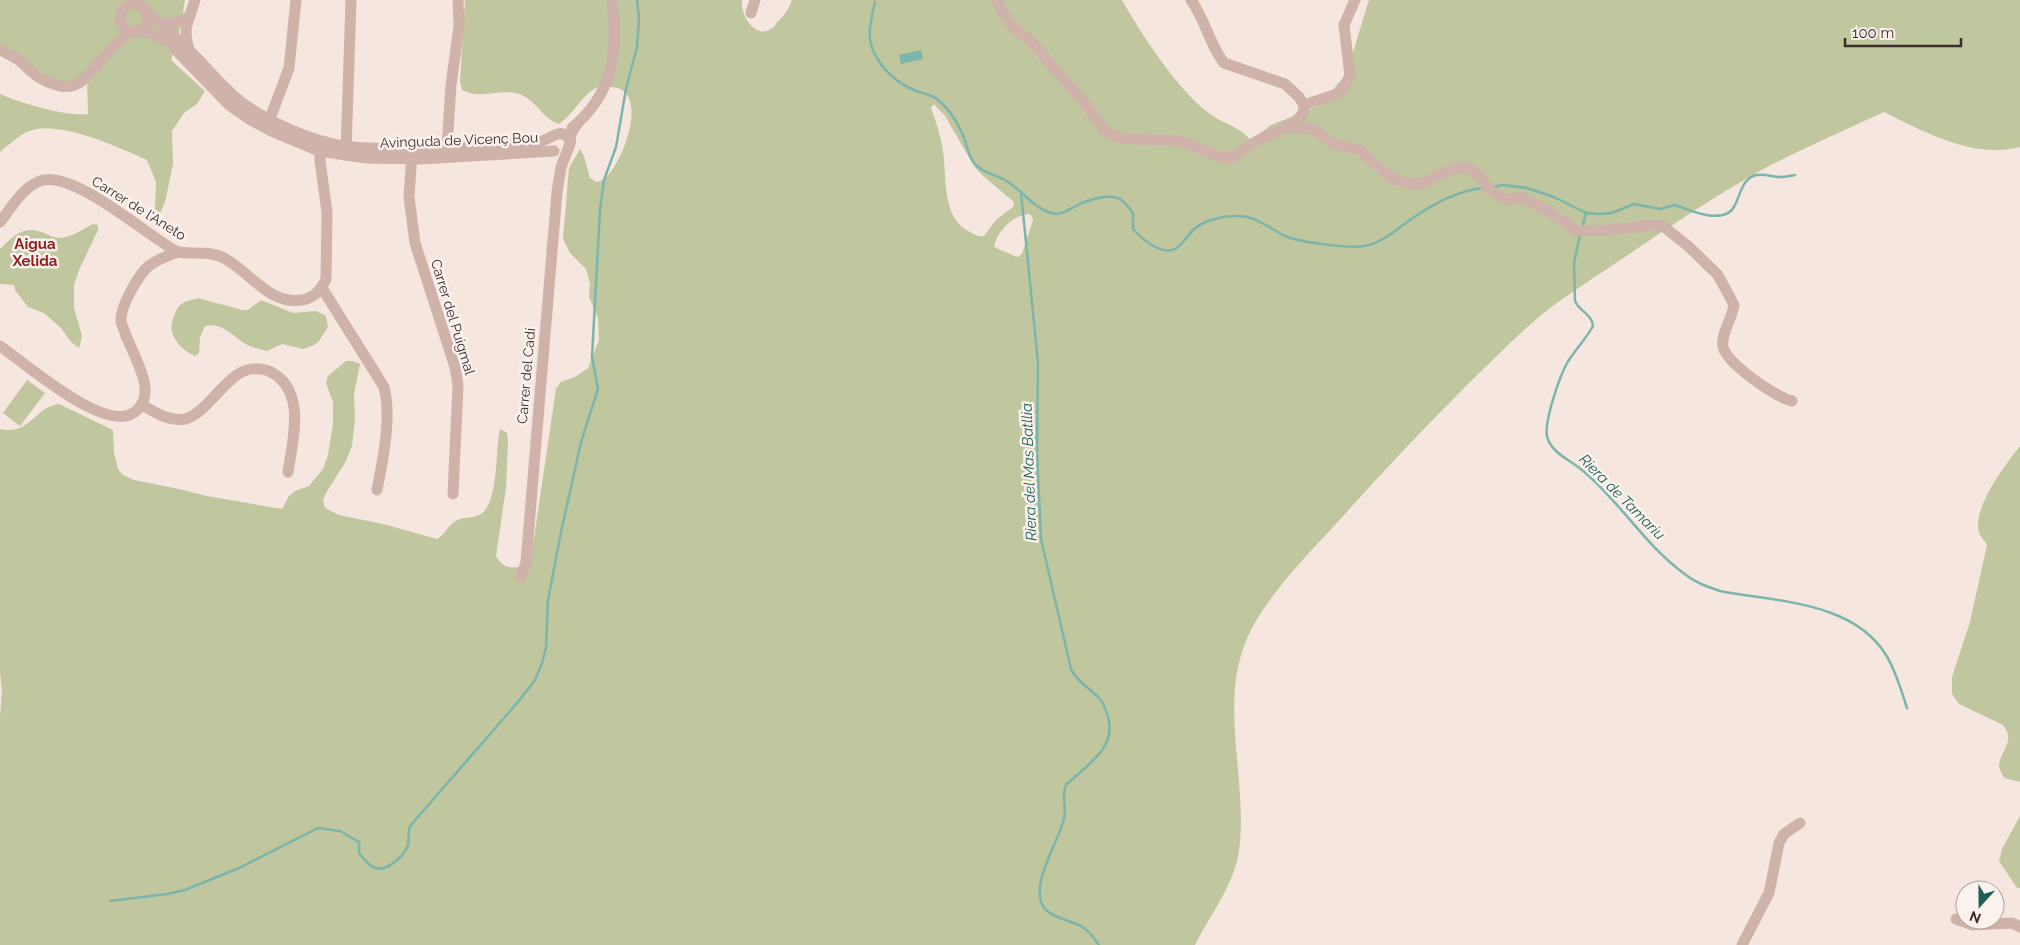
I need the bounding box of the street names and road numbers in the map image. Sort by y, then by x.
street label: Avinguda de Vicenç Bou [380,129,538,151]
street label: Carrer de l'Aneto [89,173,189,243]
street label: Carrer del Puigmal [428,257,478,377]
street label: Carrer del Cadí [514,327,538,425]

